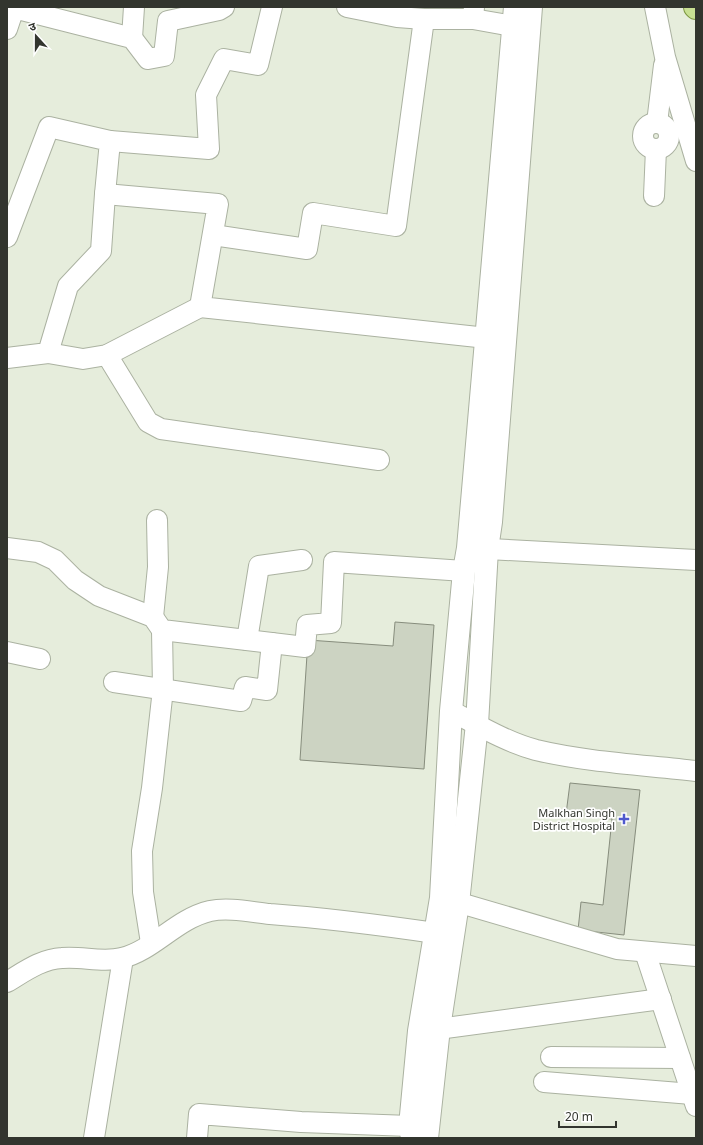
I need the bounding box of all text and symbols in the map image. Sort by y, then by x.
north arrow [16,16,56,56]
text: उ [27,18,38,34]
place label: Malkhan Singh District Hospital [533,805,615,833]
marker: Malkhan Singh District Hospital [618,813,630,825]
scale bar [559,1103,616,1129]
text: 20 m [565,1108,593,1125]

